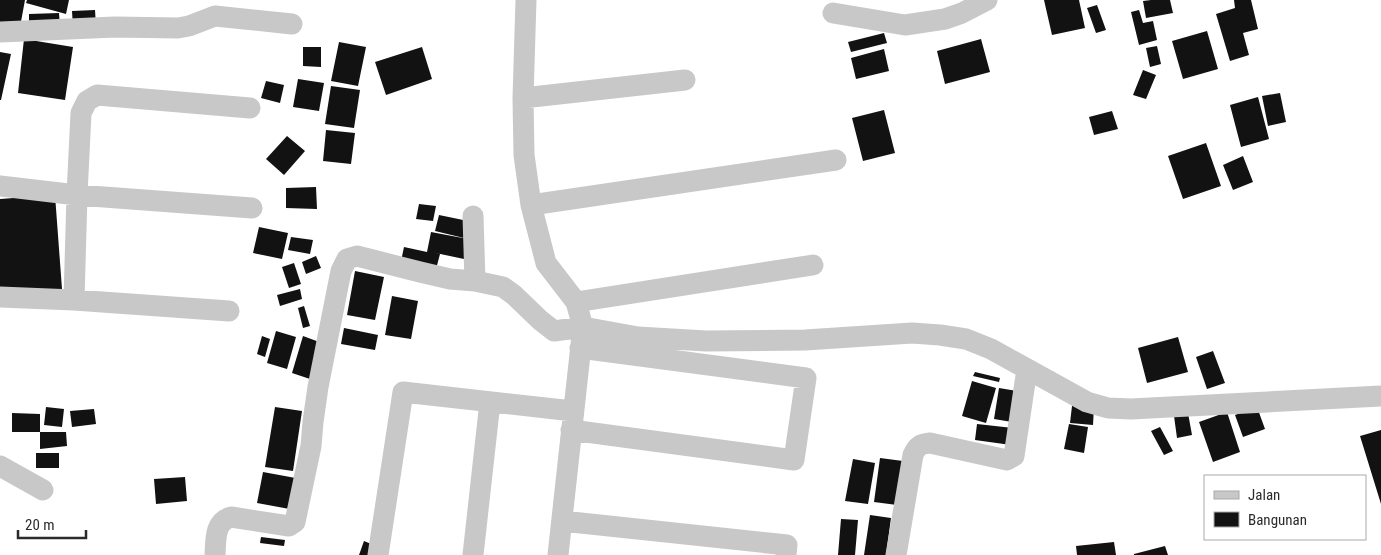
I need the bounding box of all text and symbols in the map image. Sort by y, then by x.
legend [1204,475,1366,540]
text: Jalan [1248,486,1280,504]
scale bar [18,508,85,540]
text: Bangunan [1248,511,1307,529]
text: 20 m [25,516,55,534]

